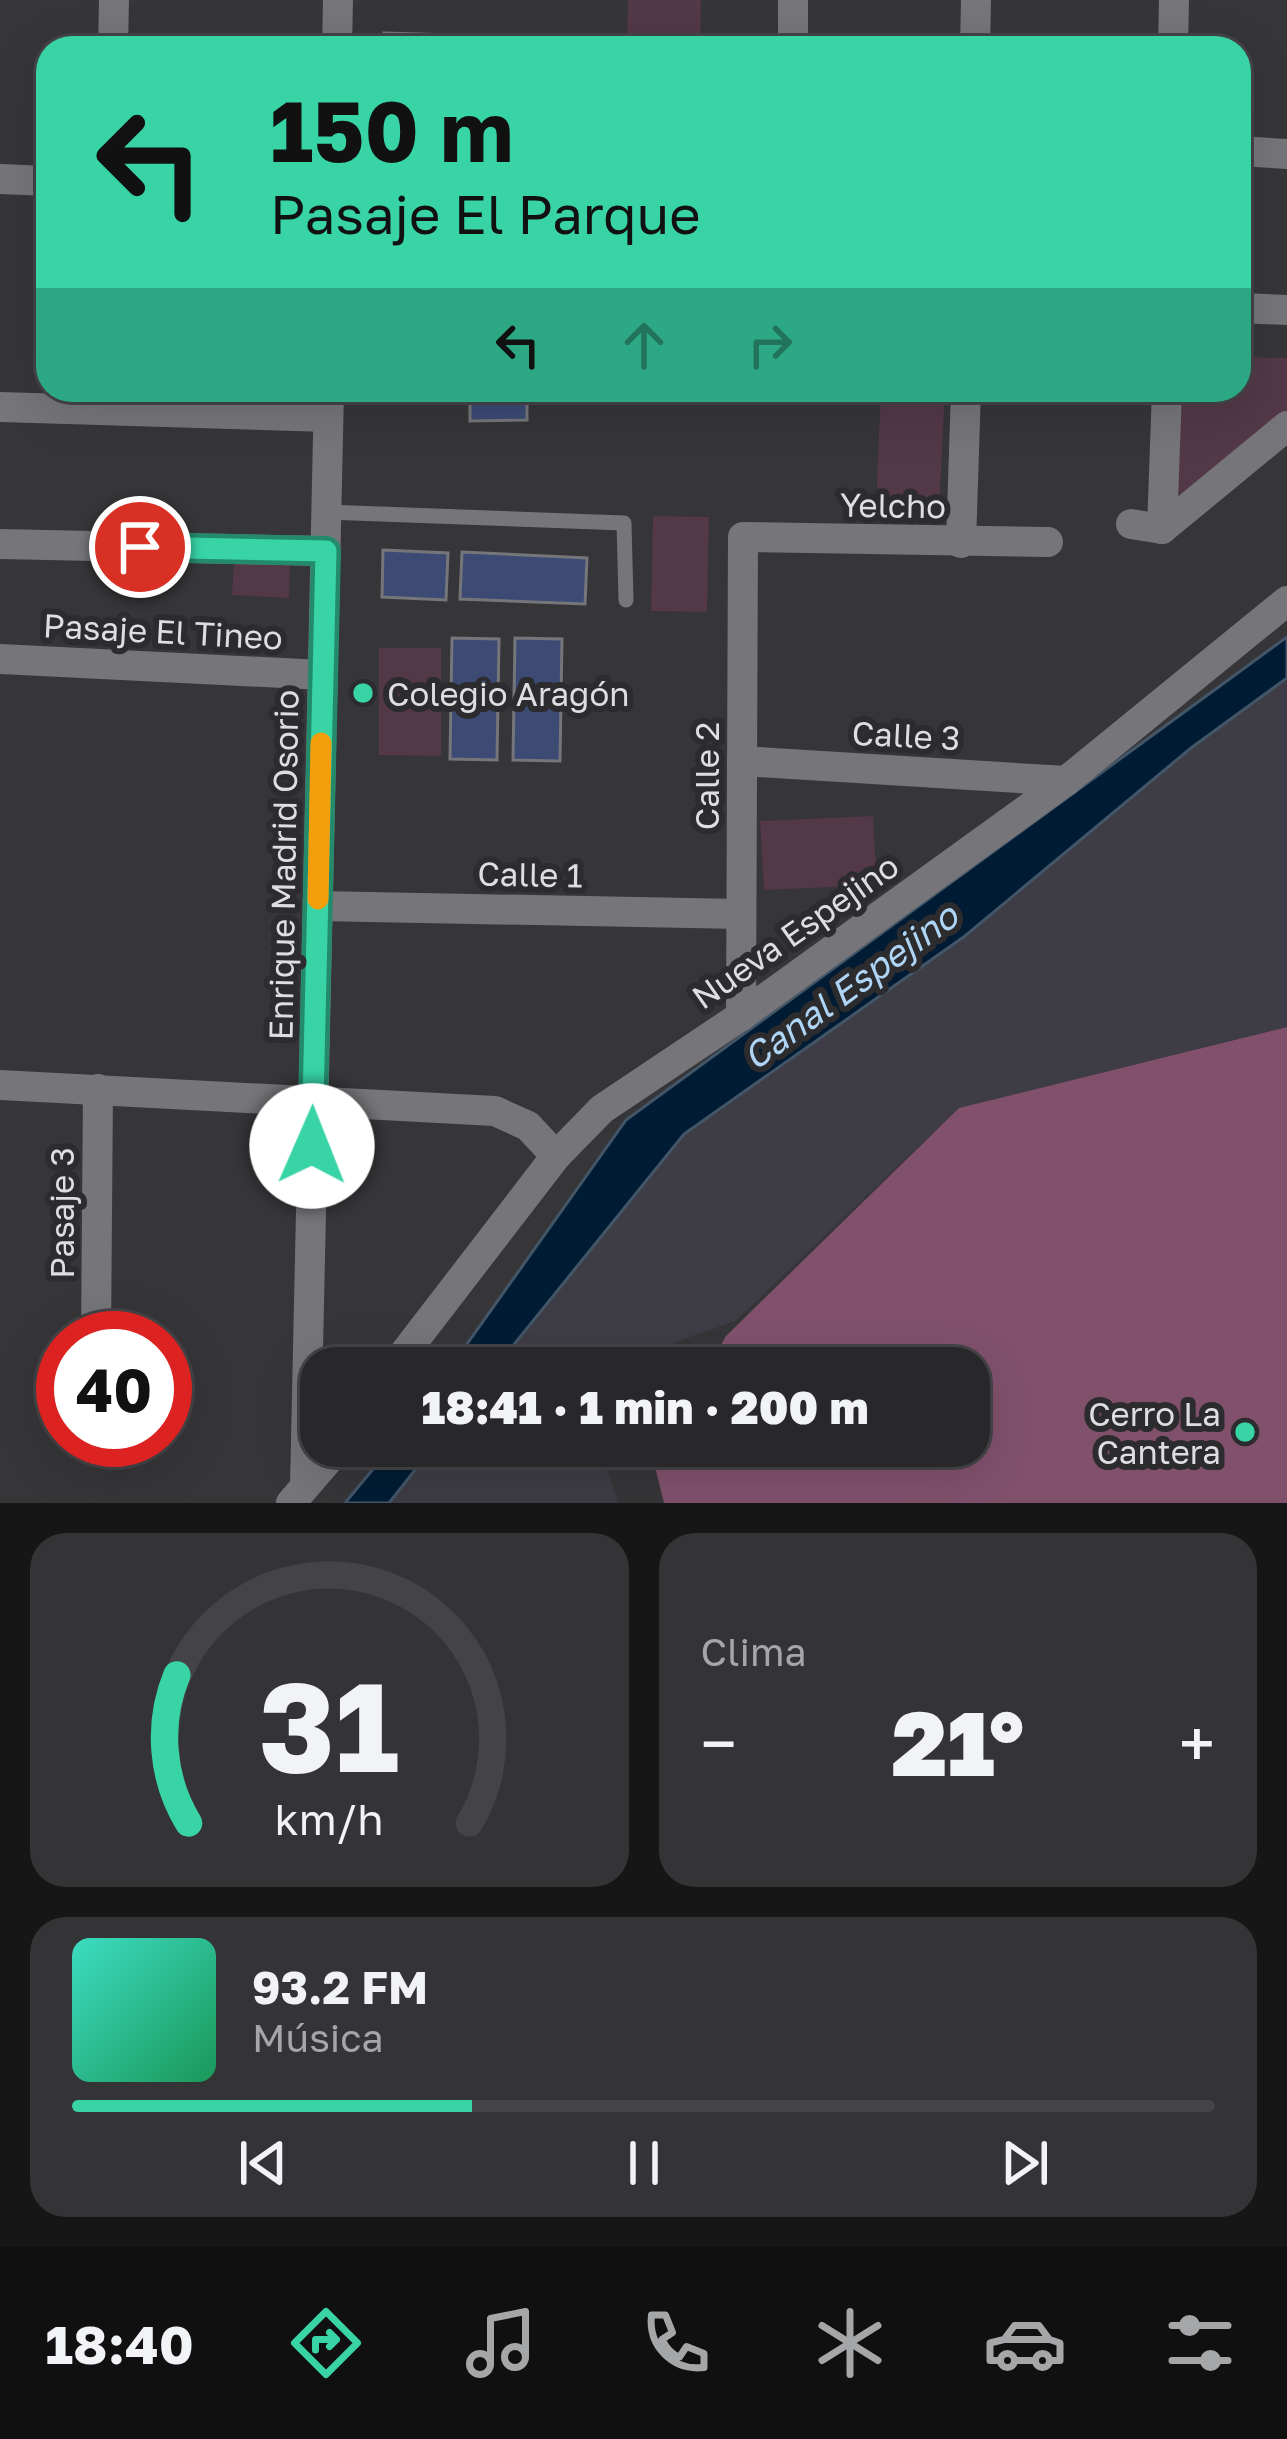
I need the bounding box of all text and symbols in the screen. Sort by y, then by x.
text: 150 m [270,80,514,180]
icon: left [72,84,228,240]
text: Pasaje El Parque [270,181,701,246]
icon: left [485,312,551,378]
icon: ahead [611,312,677,378]
icon: right [737,312,803,378]
street label: Yelcho [840,485,946,525]
pin [89,496,191,598]
icon: arrive [107,514,173,580]
street label: Pasaje El Tineo [42,605,284,657]
place label: Colegio Aragón [387,674,629,713]
marker: Colegio Aragón [350,680,376,706]
street label: Enrique Madrid Osorio [260,689,306,1041]
street label: Calle 3 [851,713,961,757]
street label: Calle 2 [687,722,726,830]
street label: Nueva Espejino [684,845,906,1017]
street label: Calle 1 [477,854,583,894]
water label: Canal Espejino [734,892,968,1078]
position arrow [249,1083,375,1209]
street label: Pasaje 3 [42,1147,81,1279]
speed limit sign: 40 [36,1311,192,1467]
text: 18:41 · 1 min · 200 m [421,1380,869,1434]
place label: Cerro La Cantera [1088,1394,1221,1471]
marker: Cerro La Cantera [1232,1419,1258,1445]
text: Clima [701,1628,807,1675]
text: 31 [259,1650,399,1799]
text: 21° [892,1688,1024,1796]
text: − [701,1703,737,1783]
text: + [1179,1703,1215,1783]
text: km/h [275,1793,384,1844]
text: 93.2 FM [252,1960,428,2014]
text: Música [252,2014,384,2061]
icon: previous [230,2130,296,2196]
icon: pause [611,2130,677,2196]
icon: next [992,2130,1058,2196]
icon: directions [284,2301,368,2385]
icon: music [459,2301,543,2385]
icon: phone [634,2301,718,2385]
icon: climate [808,2301,892,2385]
icon: car [983,2301,1067,2385]
icon: filters [1158,2301,1242,2385]
text: 18:40 [45,2311,194,2376]

